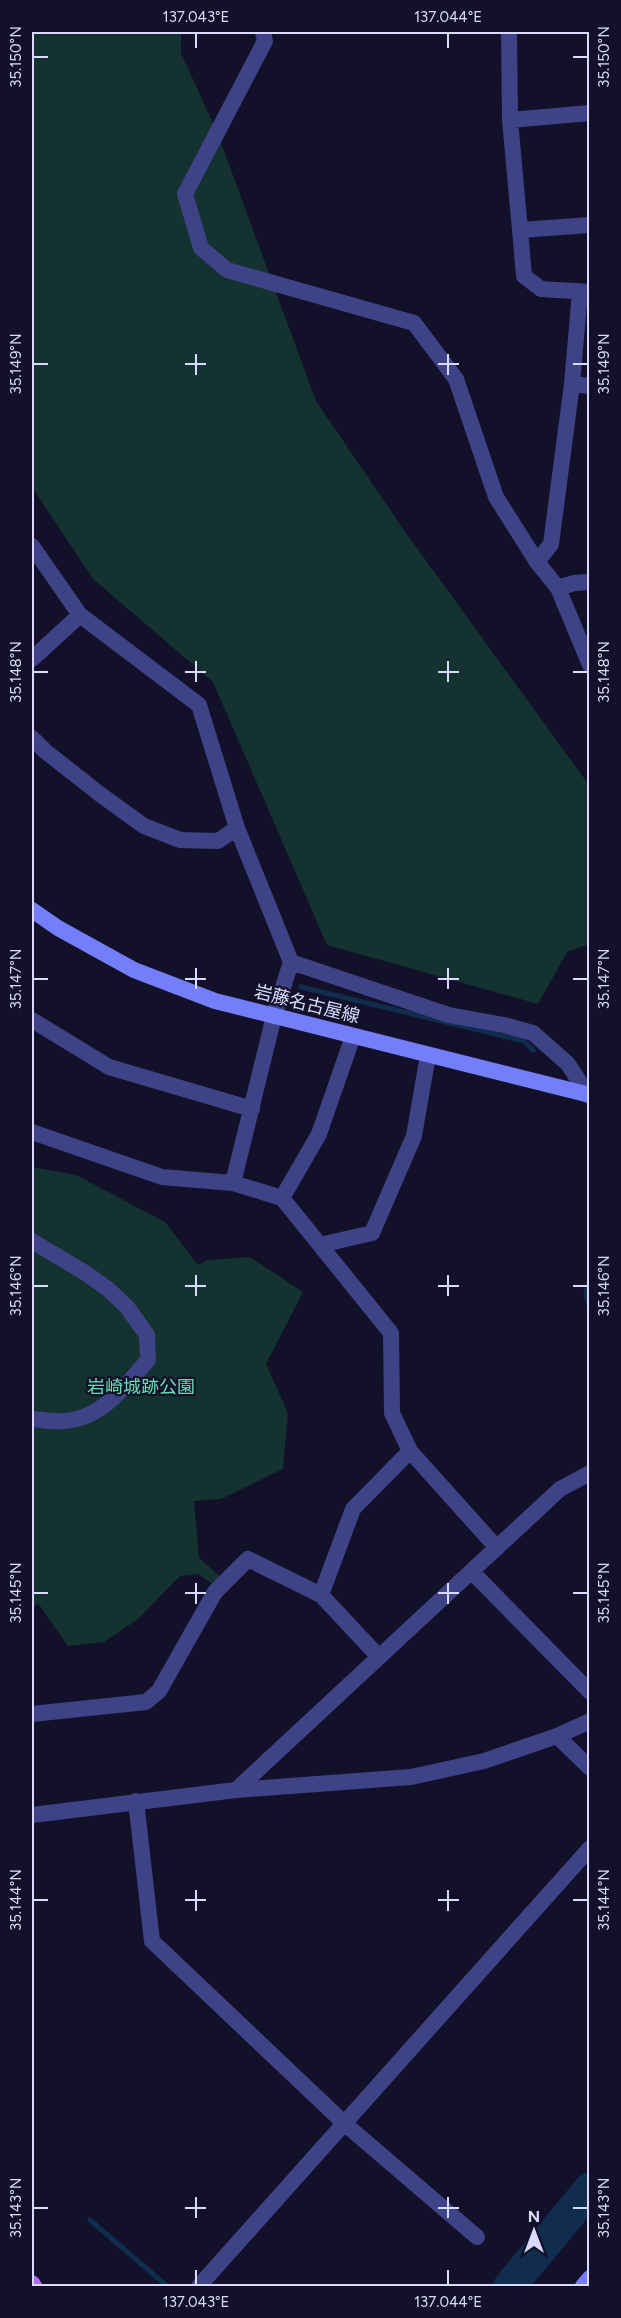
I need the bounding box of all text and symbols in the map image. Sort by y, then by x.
text: 137.043°E [162,8,230,26]
text: 137.044°E [414,8,482,26]
text: 35.150°N [7,26,25,88]
text: 35.150°N [595,26,613,88]
text: 35.149°N [7,333,25,395]
text: 35.149°N [595,333,613,395]
text: 35.148°N [7,641,25,703]
text: 35.148°N [595,641,613,703]
text: 35.147°N [7,949,25,1009]
text: 35.147°N [595,949,613,1009]
street label: 岩藤名古屋線 [252,980,362,1028]
text: 35.146°N [7,1255,25,1317]
text: 35.146°N [595,1255,613,1317]
park label: 岩崎城跡公園 [87,1376,195,1398]
text: 35.145°N [7,1562,25,1624]
text: 35.145°N [595,1562,613,1624]
text: 35.144°N [7,1869,25,1931]
text: 35.144°N [595,1869,613,1931]
text: 35.143°N [7,2178,25,2238]
text: 35.143°N [595,2178,613,2238]
north arrow [504,2201,564,2261]
text: N [528,2207,540,2226]
text: 137.043°E [162,2293,230,2311]
text: 137.044°E [414,2293,482,2311]

